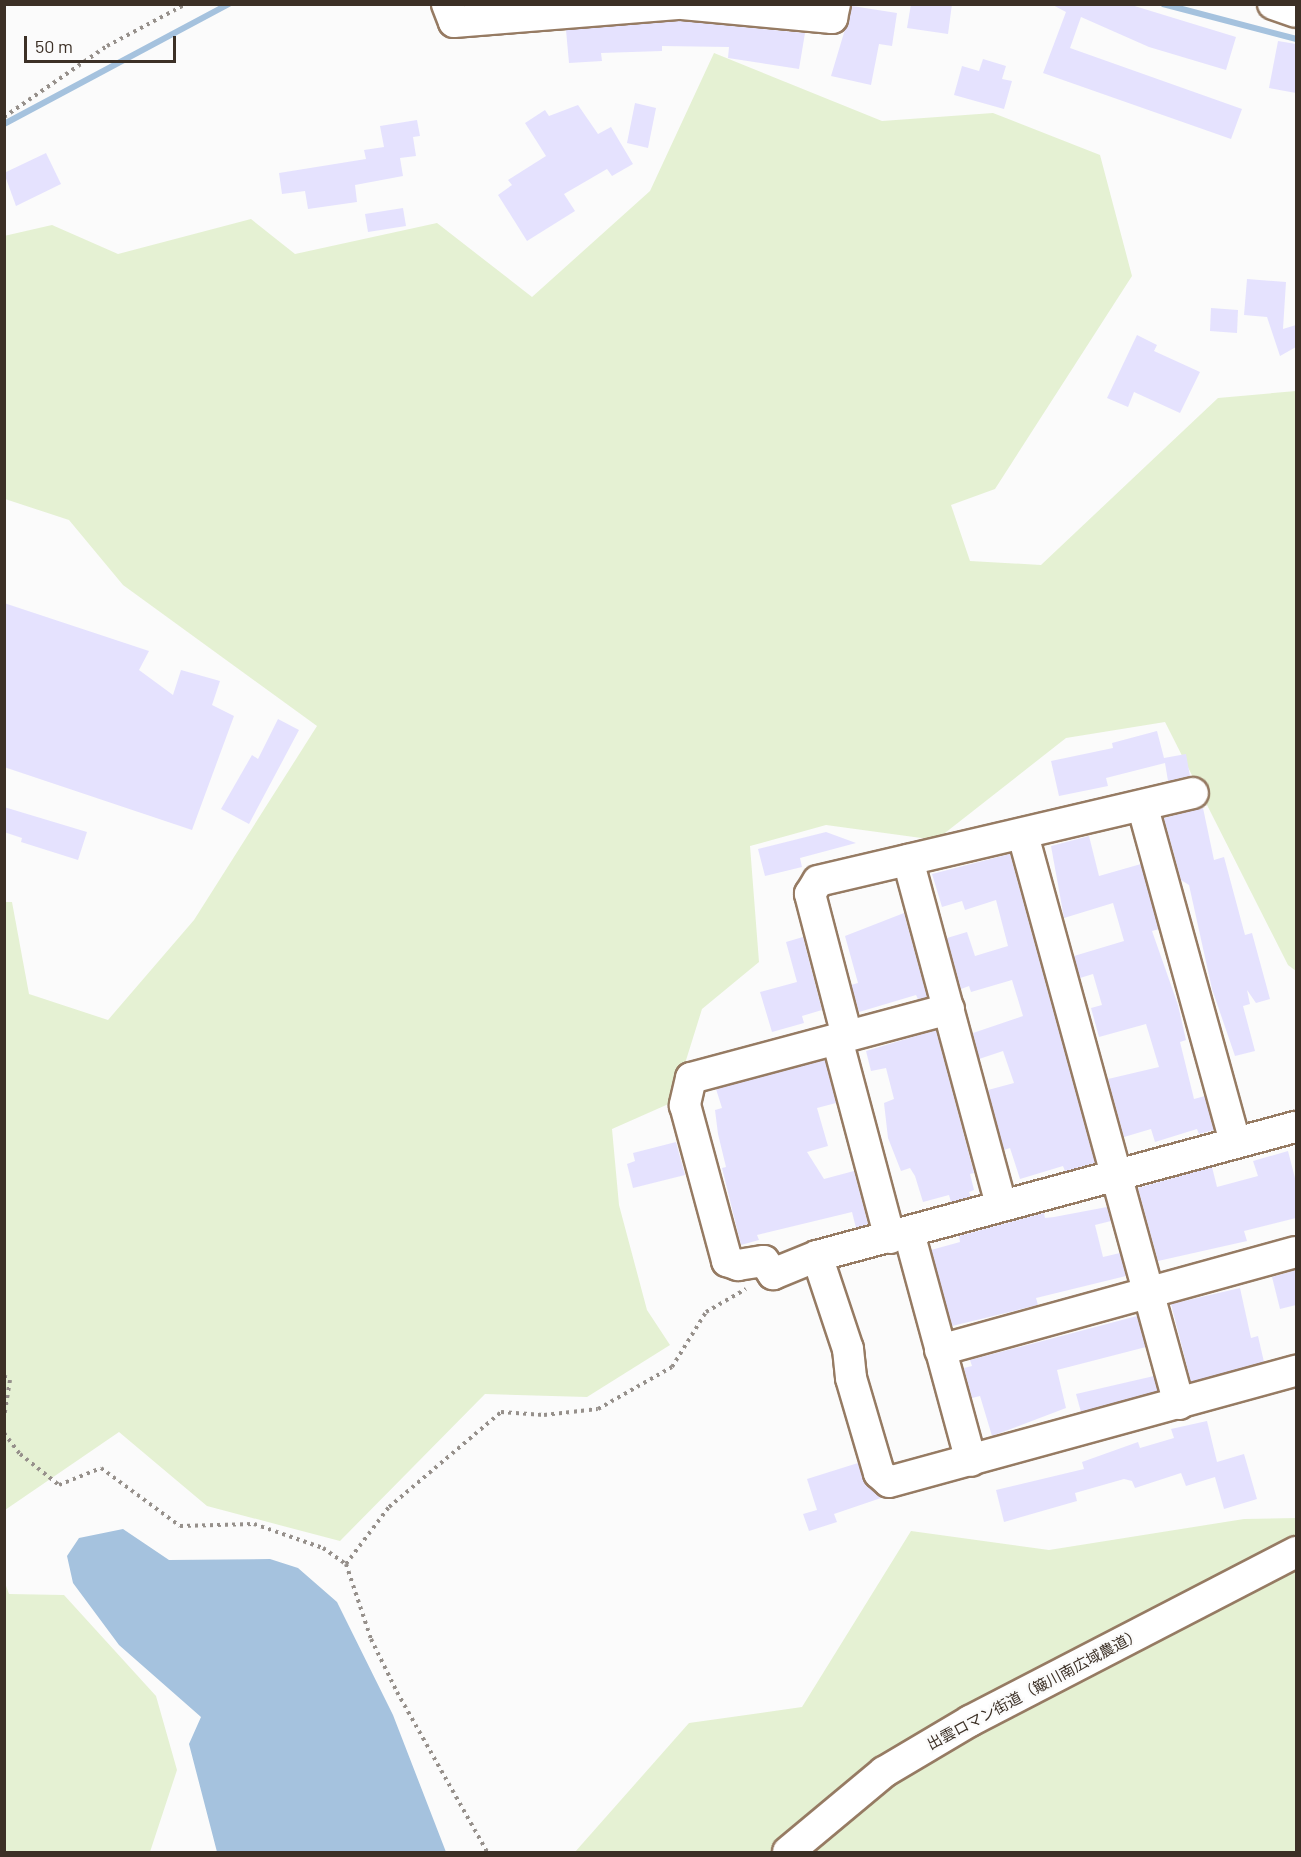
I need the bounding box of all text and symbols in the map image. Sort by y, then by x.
scale bar [27,24,178,62]
text: 50 m [35,35,73,57]
street label: 出雲ロマン街道（簸川南広域農道） [924,1625,1144,1753]

